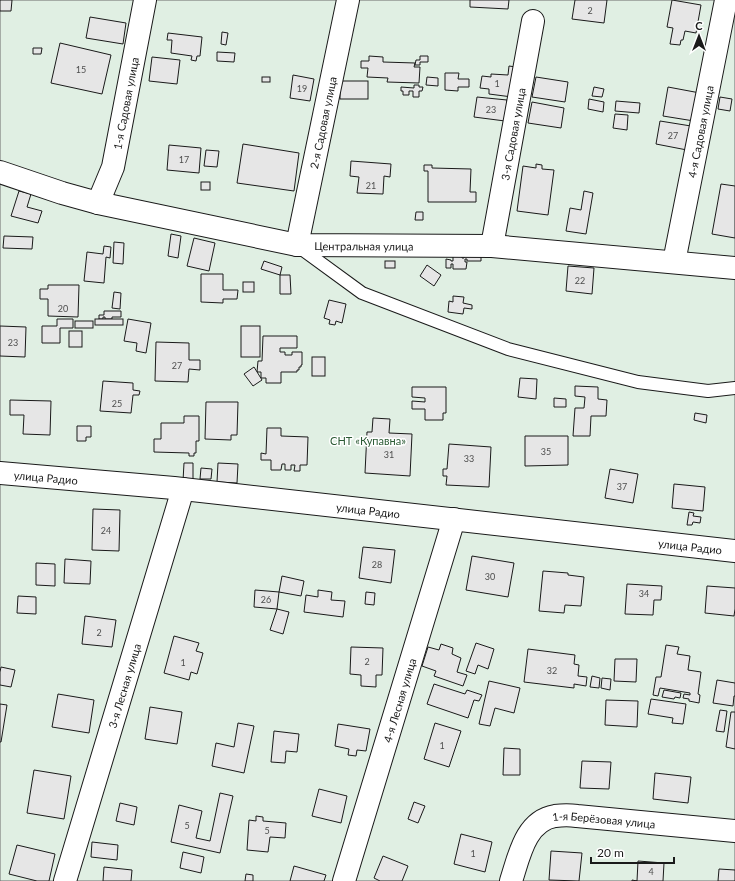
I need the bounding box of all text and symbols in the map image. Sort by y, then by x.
house number: 2 [587,5,593,16]
north arrow [679,16,719,56]
text: С [695,19,703,32]
street label: 1-я Садовая улица [110,56,140,150]
house number: 15 [76,64,86,75]
street label: 2-я Садовая улица [307,75,338,170]
house number: 1 [494,78,500,89]
house number: 19 [297,83,307,94]
street label: 4-я Садовая улица [684,84,715,179]
street label: 3-я Садовая улица [498,87,527,181]
house number: 23 [486,104,496,115]
house number: 27 [668,130,678,141]
house number: 17 [179,154,189,165]
house number: 21 [366,180,376,191]
street label: Центральная улица [314,239,413,252]
house number: 22 [575,275,585,286]
house number: 20 [58,303,68,314]
house number: 23 [8,337,18,348]
house number: 27 [172,360,182,371]
house number: 25 [112,398,122,409]
park label: СНТ «Купавна» [330,434,406,447]
house number: 35 [541,446,551,457]
house number: 31 [384,449,394,460]
house number: 33 [464,453,474,464]
street label: улица Радио [13,468,78,486]
house number: 37 [617,481,627,492]
street label: улица Радио [336,500,401,520]
house number: 24 [101,525,111,536]
street label: улица Радио [657,536,723,556]
house number: 28 [372,559,382,570]
house number: 30 [485,571,495,582]
house number: 34 [639,588,649,599]
house number: 26 [261,594,271,605]
house number: 2 [96,627,102,638]
street label: 3-я Лесная улица [105,642,143,729]
house number: 2 [364,656,370,667]
street label: 4-я Лесная улица [380,656,418,744]
house number: 1 [180,657,186,668]
house number: 32 [547,665,557,676]
house number: 1 [439,740,445,751]
street label: 1-я Берёзовая улица [551,809,656,830]
house number: 5 [184,820,190,831]
house number: 5 [264,825,270,836]
scale bar [591,839,674,865]
text: 20 m [597,845,624,860]
house number: 1 [470,848,476,859]
house number: 4 [648,866,654,877]

